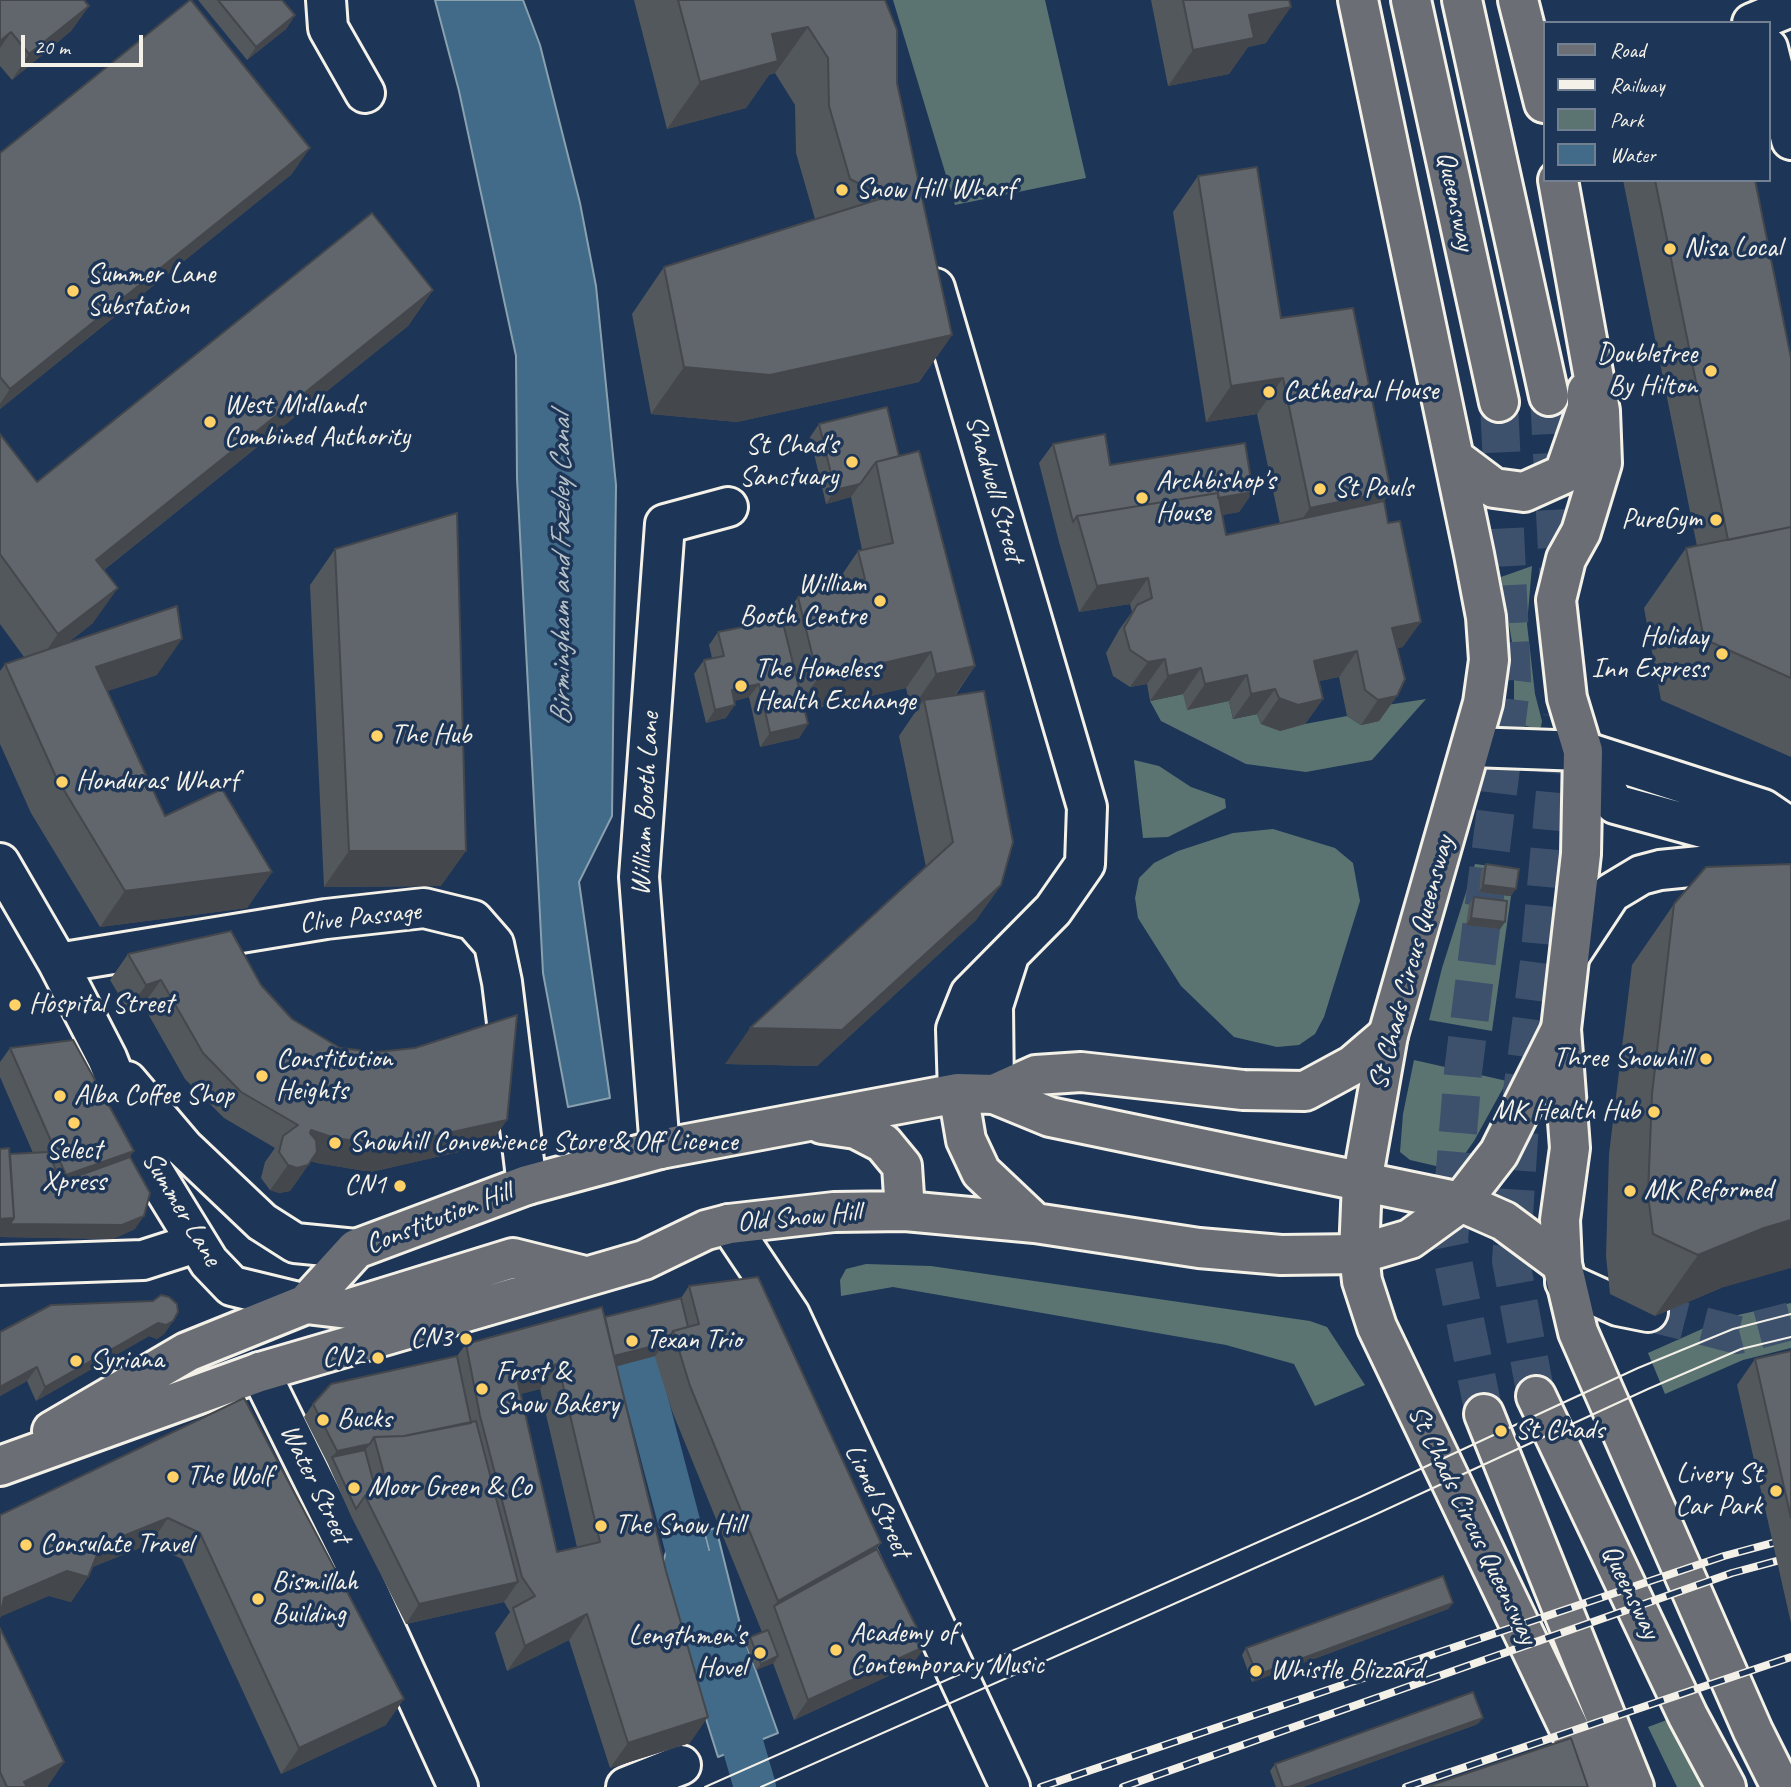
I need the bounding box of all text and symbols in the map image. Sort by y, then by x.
scale bar [24,21,147,65]
legend [1542,21,1770,182]
text: 20 m [34,34,70,60]
text: Road [1610,37,1645,63]
text: Railway [1610,72,1664,98]
text: Park [1610,107,1643,133]
text: Water [1610,142,1656,168]
street label: Queensway [1428,148,1482,254]
place label: Snow Hill Wharf [856,173,1015,207]
marker: Snow Hill Wharf [834,182,850,198]
place label: Nisa Local [1684,232,1782,266]
marker: Nisa Local [1662,241,1678,257]
place label: Summer Lane Substation [87,258,215,324]
marker: Summer Lane Substation [65,283,81,299]
place label: Doubletree By Hilton [1597,338,1697,404]
marker: Doubletree By Hilton [1703,363,1719,379]
place label: Cathedral House [1283,375,1438,409]
marker: Cathedral House [1261,384,1277,400]
place label: West Midlands Combined Authority [224,389,410,455]
street label: Shadwell Street [957,412,1031,566]
marker: West Midlands Combined Authority [202,414,218,430]
water label: Birmingham and Fazeley Canal [544,414,580,726]
place label: St Chad's Sanctuary [739,429,838,495]
marker: St Chad's Sanctuary [844,454,860,470]
place label: Archbishop's House [1156,465,1275,531]
place label: St Pauls [1334,472,1413,506]
marker: St Pauls [1312,481,1328,497]
marker: Archbishop's House [1134,490,1150,506]
place label: PureGym [1621,503,1702,537]
marker: PureGym [1708,512,1724,528]
place label: William Booth Centre [740,568,866,634]
marker: William Booth Centre [872,593,888,609]
place label: Holiday Inn Express [1592,621,1708,687]
marker: Holiday Inn Express [1714,646,1730,662]
place label: The Homeless Health Exchange [755,653,916,719]
marker: The Homeless Health Exchange [733,678,749,694]
street label: William Booth Lane [624,711,668,897]
place label: The Hub [391,719,471,753]
marker: The Hub [369,728,385,744]
place label: Honduras Wharf [76,765,238,799]
marker: Honduras Wharf [54,774,70,790]
street label: St Chads Circus Queensway [1362,832,1462,1094]
street label: Clive Passage [298,895,422,941]
place label: Hospital Street [29,988,173,1022]
marker: Hospital Street [7,997,23,1013]
place label: Three Snowhill [1553,1042,1692,1076]
place label: Constitution Heights [276,1043,392,1109]
marker: Three Snowhill [1698,1051,1714,1067]
marker: Constitution Heights [254,1068,270,1084]
place label: Alba Coffee Shop [74,1079,234,1113]
marker: Alba Coffee Shop [52,1088,68,1104]
place label: MK Health Hub [1492,1095,1640,1129]
marker: MK Health Hub [1646,1104,1662,1120]
marker: Select Xpress [66,1115,82,1131]
place label: Snowhill Convenience Store & Off Licence [349,1126,738,1160]
place label: Select Xpress [42,1134,106,1200]
marker: Snowhill Convenience Store & Off Licence [327,1135,343,1151]
street label: Summer Lane [134,1145,228,1273]
place label: CN1 [344,1169,386,1203]
place label: MK Reformed [1644,1174,1773,1208]
street label: Constitution Hill [361,1176,517,1262]
marker: CN1 [392,1178,408,1194]
marker: MK Reformed [1622,1183,1638,1199]
street label: Old Snow Hill [736,1196,862,1240]
place label: CN3 [410,1322,452,1356]
place label: Texan Trio [646,1324,742,1358]
marker: CN3 [458,1331,474,1347]
marker: Texan Trio [624,1333,640,1349]
place label: CN2 [322,1341,364,1375]
place label: Syriana [90,1344,163,1378]
marker: CN2 [370,1350,386,1366]
marker: Syriana [68,1353,84,1369]
place label: Frost & Snow Bakery [496,1356,619,1422]
marker: Frost & Snow Bakery [474,1381,490,1397]
street label: St Chads Circus Queensway [1400,1400,1544,1650]
place label: Bucks [337,1403,392,1437]
marker: Bucks [315,1412,331,1428]
place label: St Chads [1515,1414,1604,1448]
street label: Water Street [272,1419,358,1549]
marker: St Chads [1493,1423,1509,1439]
street label: Lionel Street [836,1439,918,1563]
place label: Livery St Car Park [1675,1458,1762,1524]
place label: The Wolf [187,1460,272,1494]
marker: The Wolf [165,1469,181,1485]
place label: Moor Green & Co [368,1471,532,1505]
marker: Moor Green & Co [346,1480,362,1496]
marker: Livery St Car Park [1768,1483,1784,1499]
place label: The Snow Hill [615,1509,745,1543]
marker: The Snow Hill [593,1518,609,1534]
place label: Consulate Travel [40,1528,193,1562]
marker: Consulate Travel [18,1537,34,1553]
street label: Queensway [1593,1539,1667,1645]
place label: Bismillah Building [272,1566,358,1632]
marker: Bismillah Building [250,1591,266,1607]
place label: Academy of Contemporary Music [850,1617,1044,1683]
place label: Lengthmen's Hovel [629,1620,746,1686]
marker: Academy of Contemporary Music [828,1642,844,1658]
marker: Lengthmen's Hovel [752,1645,768,1661]
place label: Whistle Blizzard [1270,1654,1423,1688]
marker: Whistle Blizzard [1248,1663,1264,1679]

